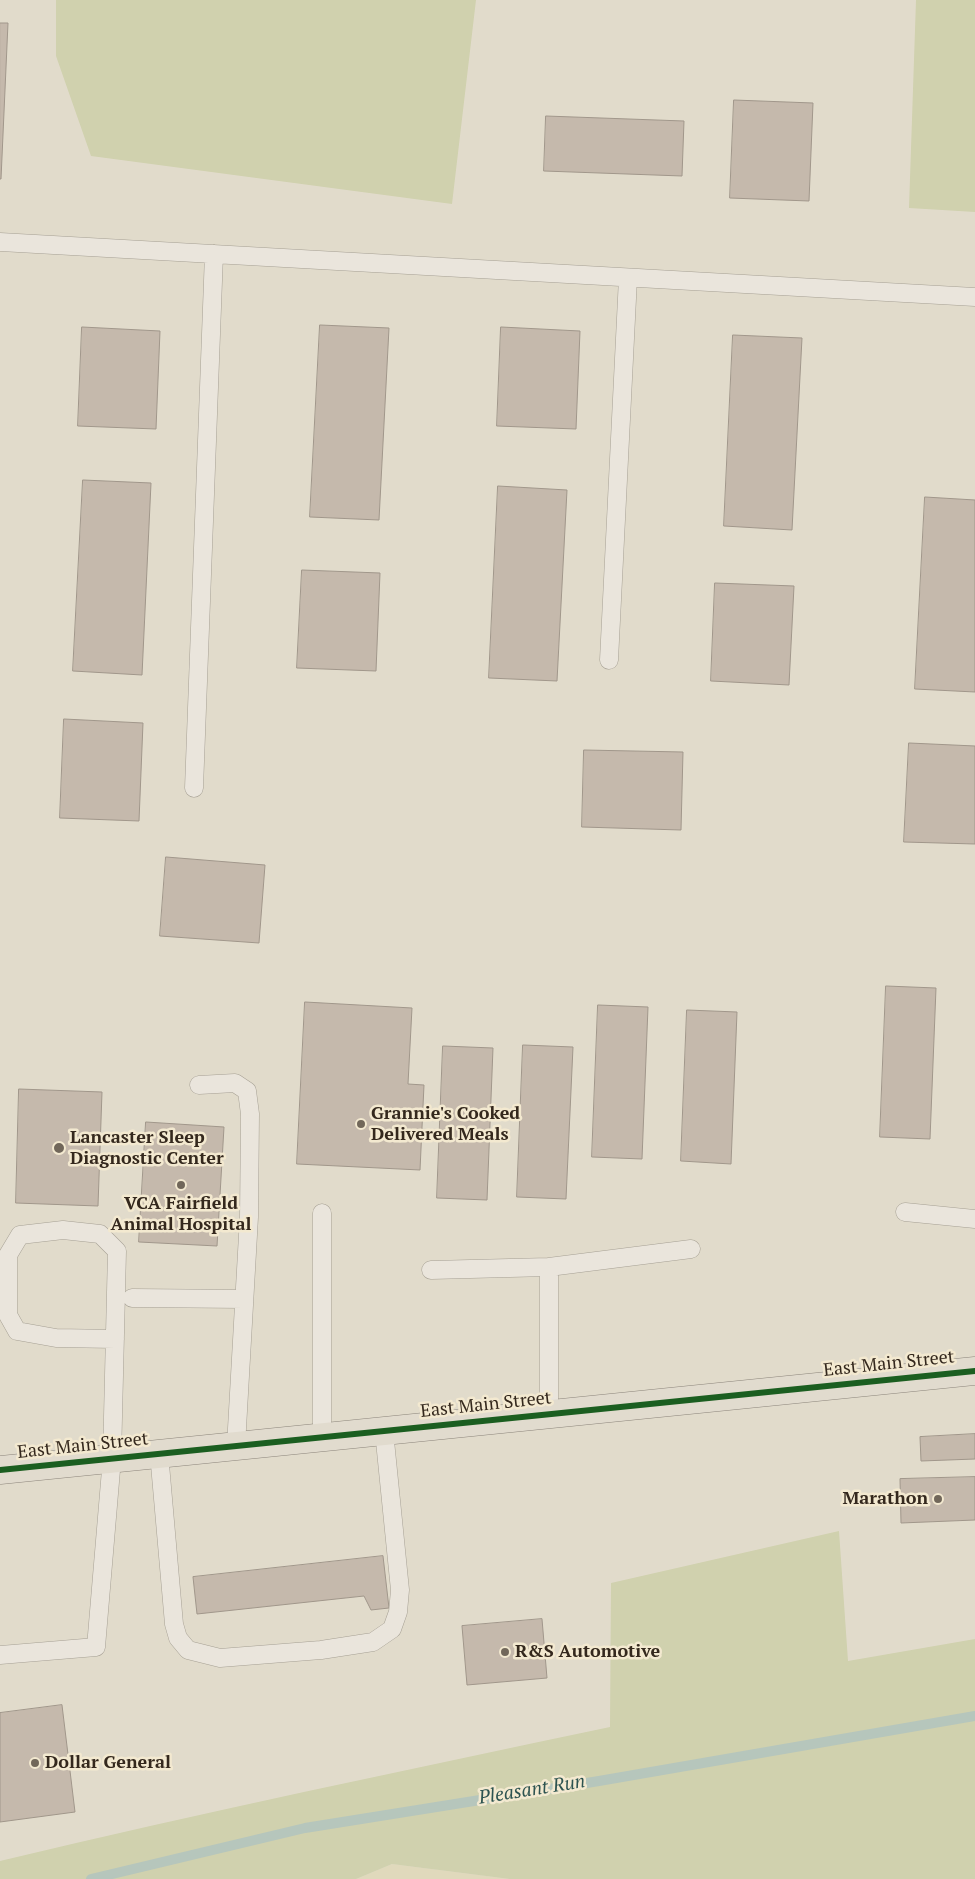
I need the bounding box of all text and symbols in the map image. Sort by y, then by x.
place label: Grannie's Cooked Delivered Meals [371,1103,520,1146]
marker: Grannie's Cooked Delivered Meals [355,1118,367,1130]
place label: Lancaster Sleep Diagnostic Center [70,1127,224,1170]
marker: Lancaster Sleep Diagnostic Center [52,1141,66,1155]
marker: VCA Fairfield Animal Hospital [175,1179,187,1191]
place label: VCA Fairfield Animal Hospital [111,1193,251,1236]
street label: East Main Street [822,1346,956,1382]
street label: East Main Street [419,1387,553,1423]
street label: East Main Street [16,1428,150,1464]
place label: Marathon [842,1488,928,1510]
marker: Marathon [932,1493,944,1505]
place label: R&S Automotive [515,1641,660,1663]
marker: R&S Automotive [499,1646,511,1658]
place label: Dollar General [45,1752,171,1774]
marker: Dollar General [29,1757,41,1769]
water label: Pleasant Run [477,1770,587,1810]

